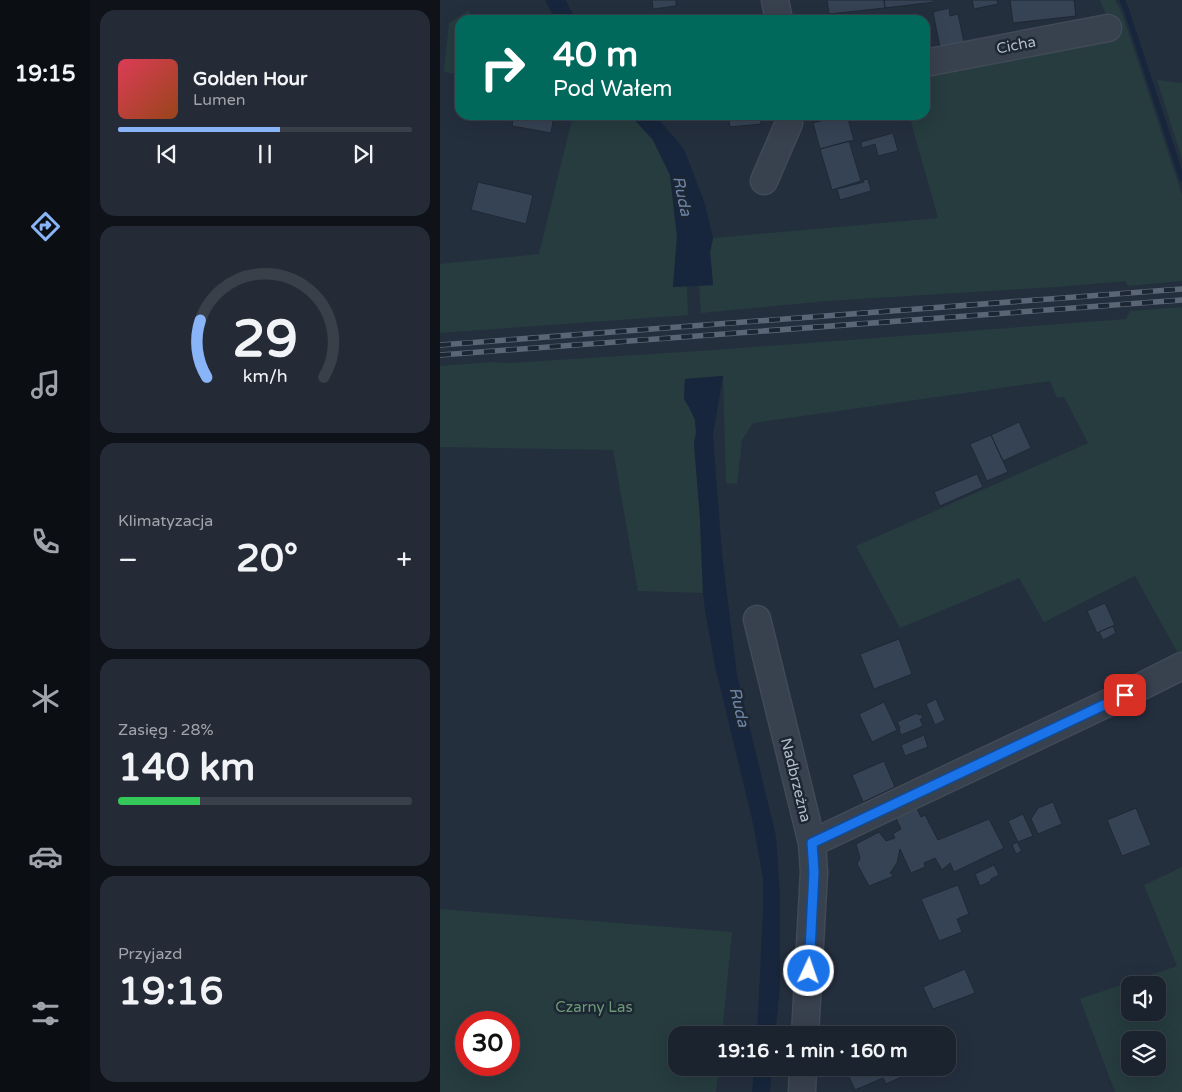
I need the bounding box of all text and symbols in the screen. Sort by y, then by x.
street label: Cicha [995,32,1037,58]
text: 40 m [553,34,638,76]
icon: right [470,35,535,100]
text: 19:15 [15,61,75,87]
text: Golden Hour [193,68,307,90]
text: Pod Wałem [553,76,673,102]
text: Lumen [193,90,245,110]
icon: previous [153,140,181,168]
icon: pause [251,140,279,168]
icon: next [349,140,377,168]
water label: Ruda [668,174,696,219]
icon: directions [28,209,63,244]
text: 29 [232,308,298,371]
text: km/h [243,366,287,387]
icon: music [28,367,63,402]
text: Klimatyzacja [118,511,213,531]
icon: phone [28,524,63,559]
text: 20° [236,536,298,582]
text: − [118,543,138,577]
text: + [396,543,412,577]
pin [1104,674,1146,716]
icon: climate [28,681,63,716]
icon: arrive [1111,681,1139,709]
water label: Ruda [725,685,753,730]
text: Zasięg · 28% [118,720,214,740]
street label: Nadbrzeżna [777,736,815,824]
text: 140 km [118,745,255,791]
icon: car [28,839,63,874]
text: Przyjazd [118,944,182,964]
position arrow [782,944,834,996]
text: 19:16 [118,969,223,1015]
map controls [1121,976,1166,1076]
button: sound [1121,976,1166,1021]
icon: filters [28,996,63,1031]
park label: Czarny Las [555,998,633,1016]
speed limit sign: 30 [455,1011,520,1076]
button: layers [1121,1031,1166,1076]
text: 19:16 · 1 min · 160 m [716,1040,908,1062]

